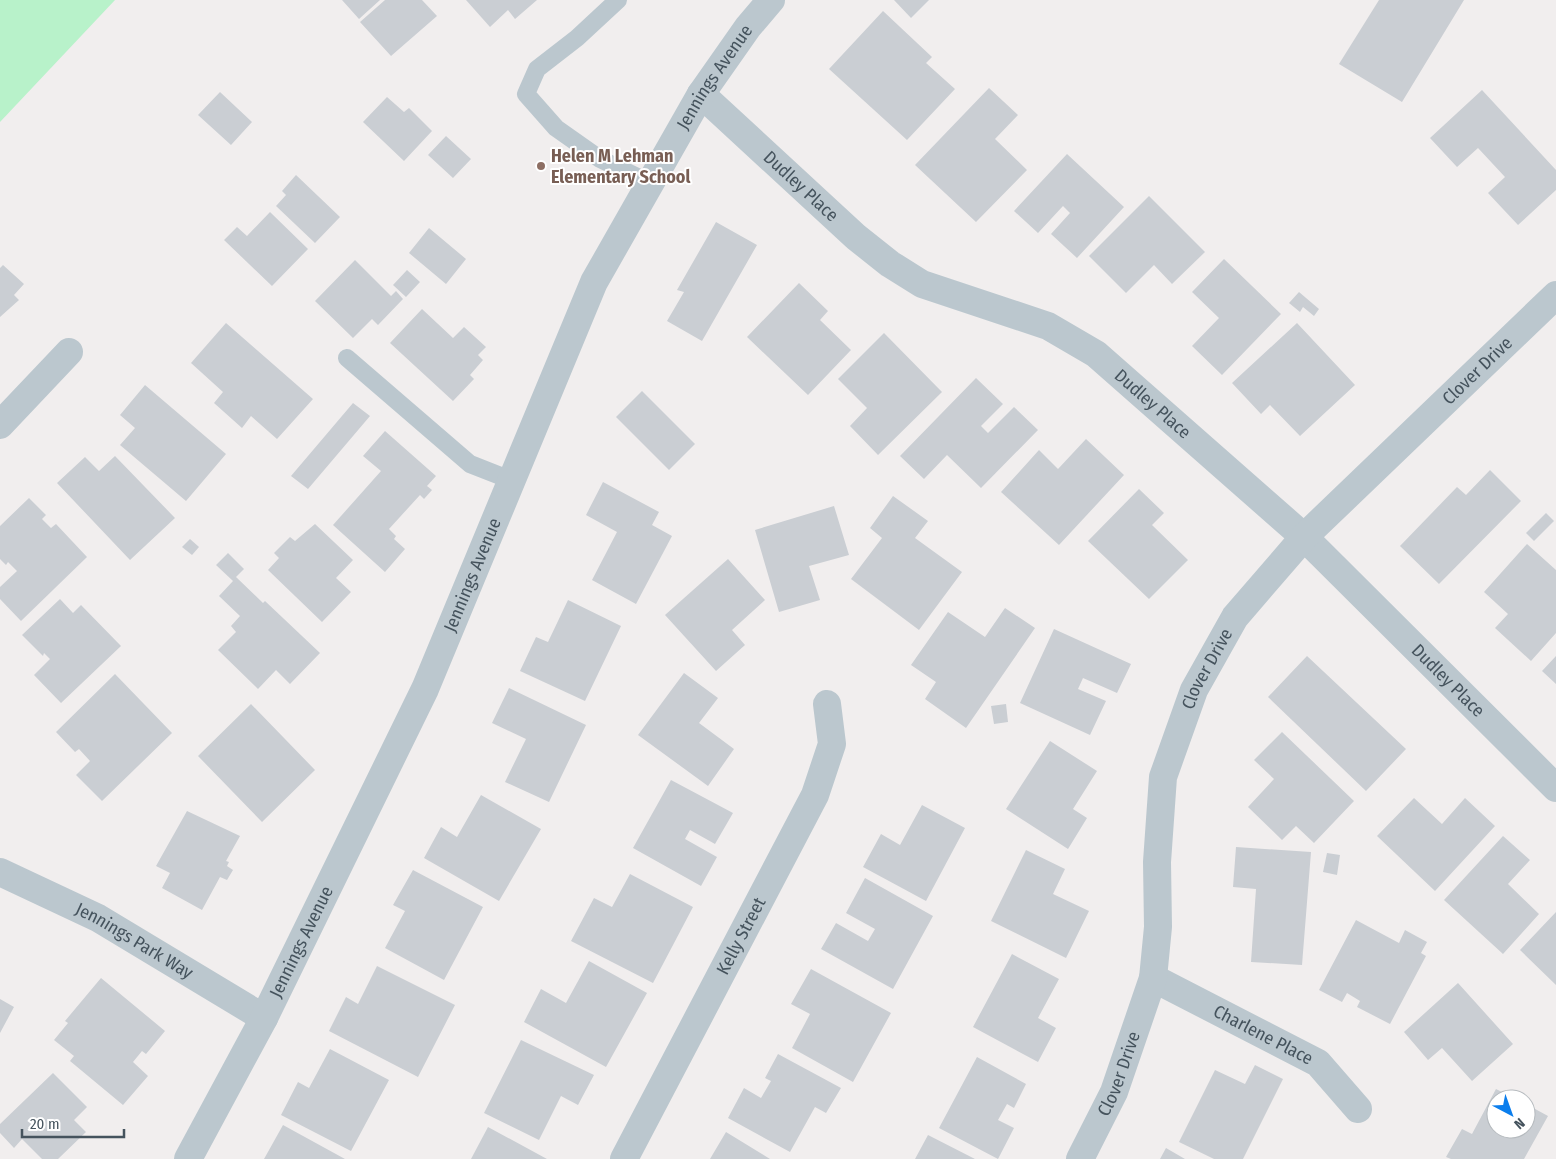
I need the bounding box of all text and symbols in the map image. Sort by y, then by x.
street label: Jennings Avenue [672,20,757,133]
place label: Helen M Lehman Elementary School [551,145,690,188]
street label: Dudley Place [759,146,843,226]
marker: Helen M Lehman Elementary School [535,160,547,172]
street label: Clover Drive [1438,332,1517,409]
street label: Dudley Place [1110,365,1195,443]
street label: Jennings Avenue [439,515,506,635]
street label: Clover Drive [1177,624,1237,712]
street label: Dudley Place [1407,640,1489,722]
street label: Jennings Avenue [265,882,338,1001]
street label: Kelly Street [712,893,770,978]
street label: Jennings Park Way [72,898,197,984]
street label: Charlene Place [1210,1000,1317,1070]
street label: Clover Drive [1093,1029,1145,1120]
north arrow [1486,1089,1536,1139]
scale bar [22,1106,125,1138]
text: N [1510,1114,1528,1133]
text: 20 m [30,1115,60,1133]

